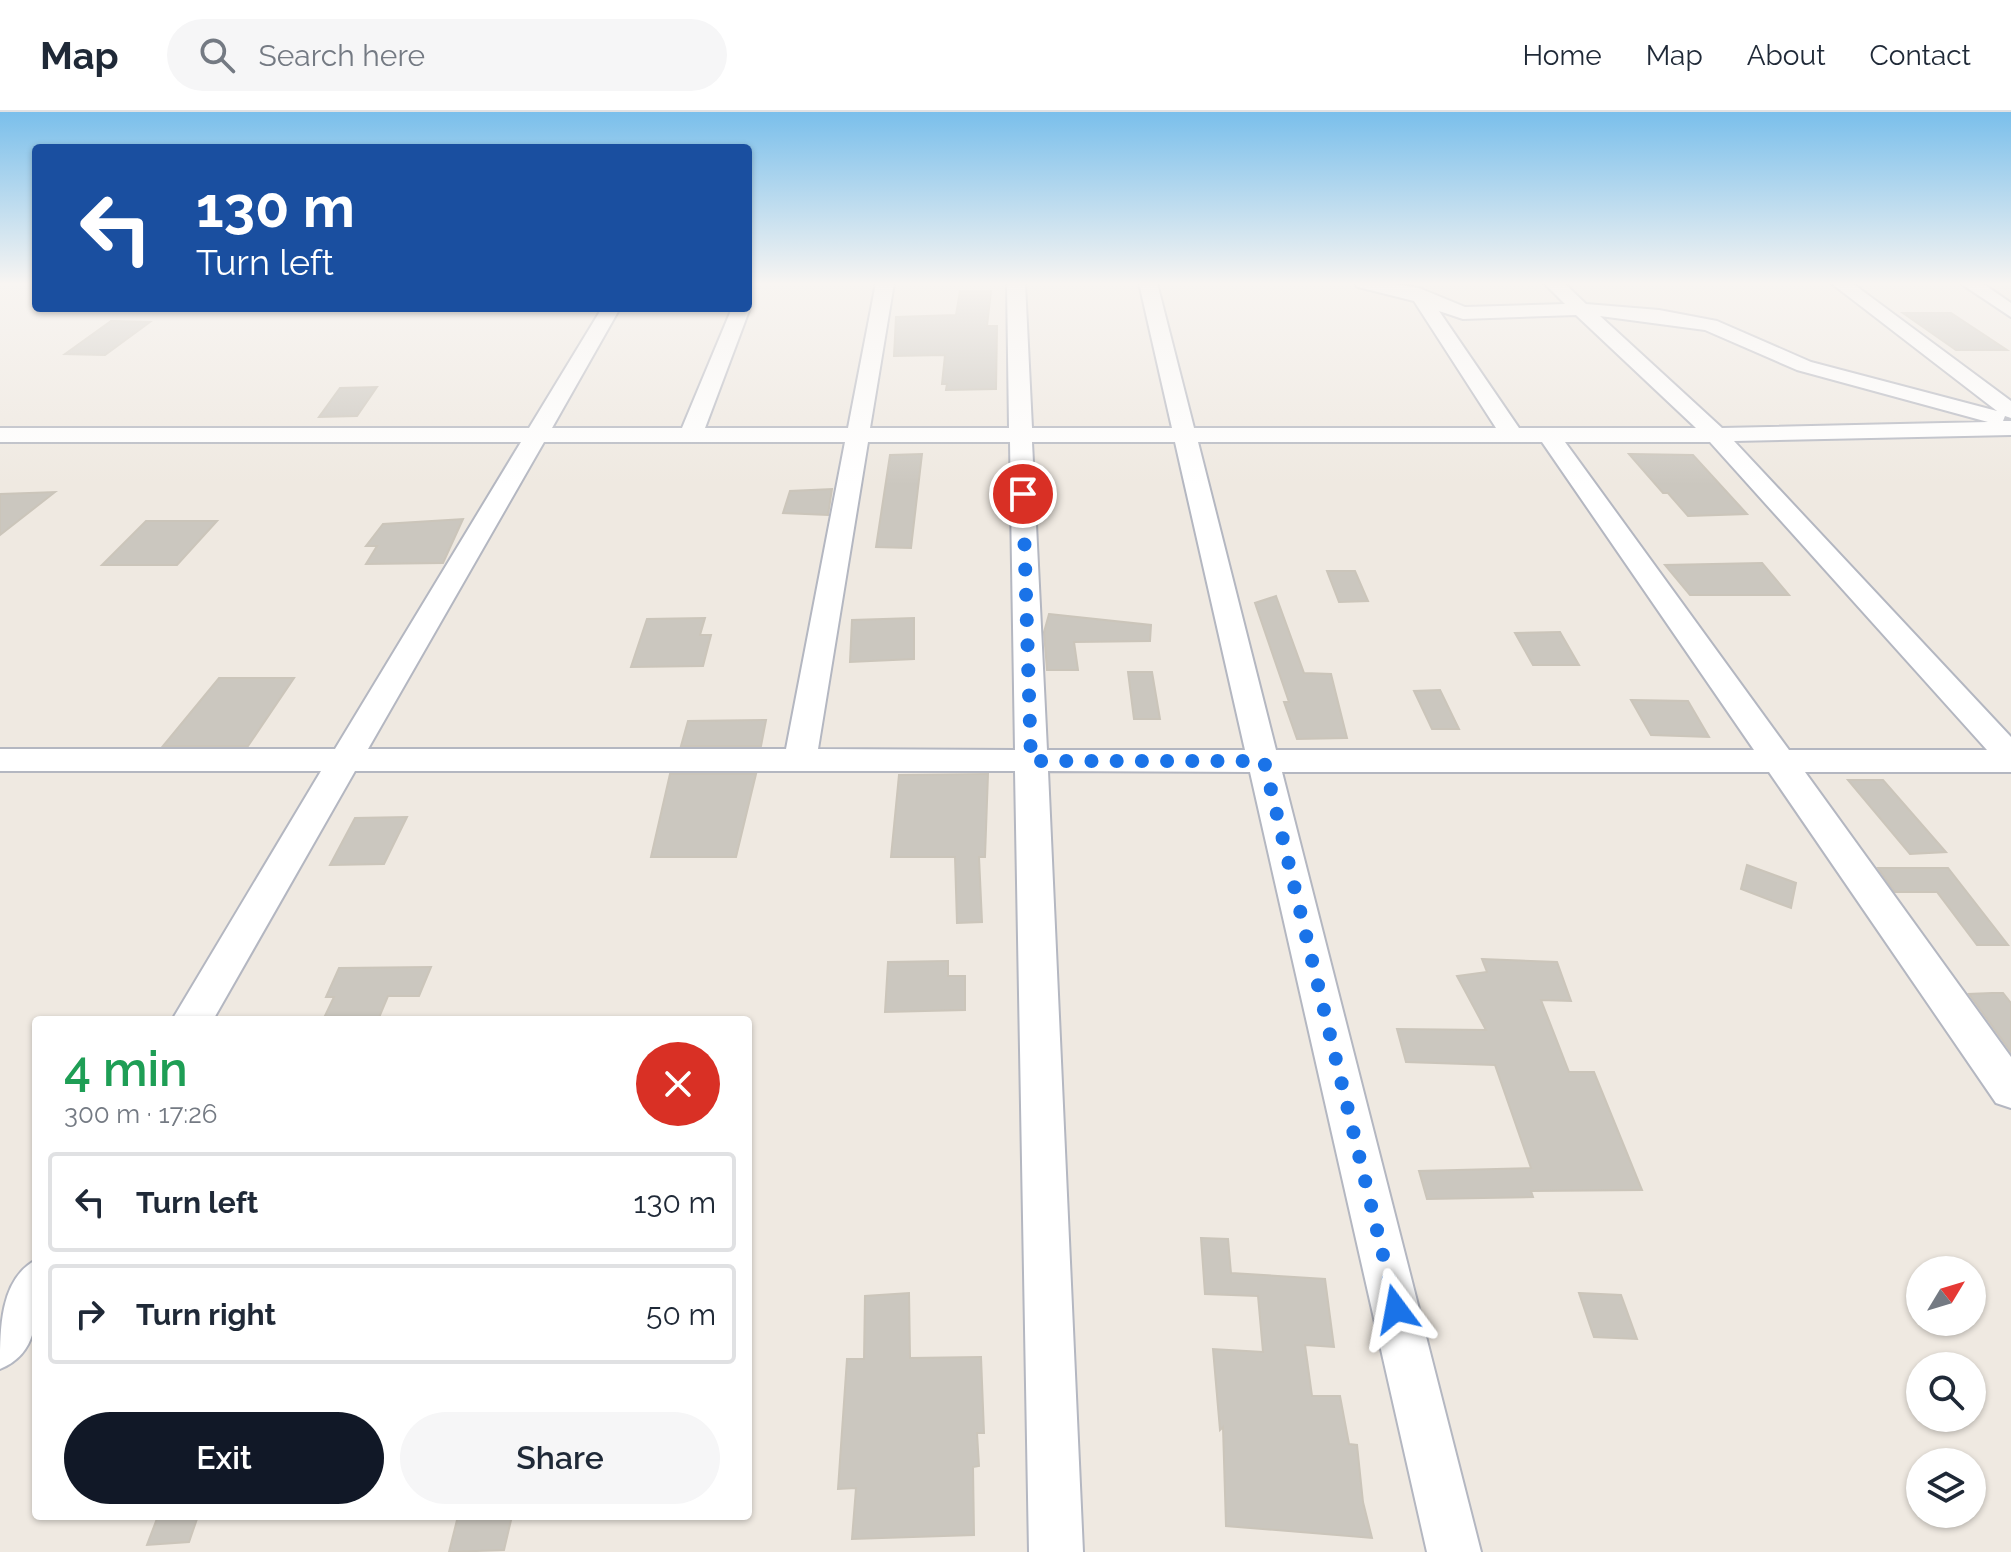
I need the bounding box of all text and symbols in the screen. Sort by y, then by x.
search box [167,19,727,91]
text: Map [40,33,119,78]
icon: search [195,33,239,77]
text: Search here [259,38,425,73]
text: Home [1522,39,1602,72]
text: Map [1646,39,1703,72]
text: About [1747,39,1826,72]
text: Contact [1870,39,1971,72]
text: 130 m [196,174,355,240]
icon: left [64,176,168,280]
text: Turn left [196,241,334,283]
pin [989,460,1057,528]
icon: arrive [1001,472,1045,516]
text: 4 min [64,1041,188,1097]
button: close [636,1042,720,1126]
text: 300 m · 17:26 [64,1099,217,1129]
icon: left [68,1180,112,1224]
text: Turn left [136,1185,258,1220]
text: 130 m [634,1185,716,1220]
north arrow [1906,1256,1986,1336]
map controls [1906,1256,1986,1528]
position arrow [1354,1267,1438,1351]
icon: right [68,1292,112,1336]
text: Turn right [136,1297,276,1332]
text: 50 m [646,1297,716,1332]
button: search [1906,1352,1986,1432]
button: Exit [64,1412,384,1504]
button: Share [400,1412,720,1504]
button: layers [1906,1448,1986,1528]

